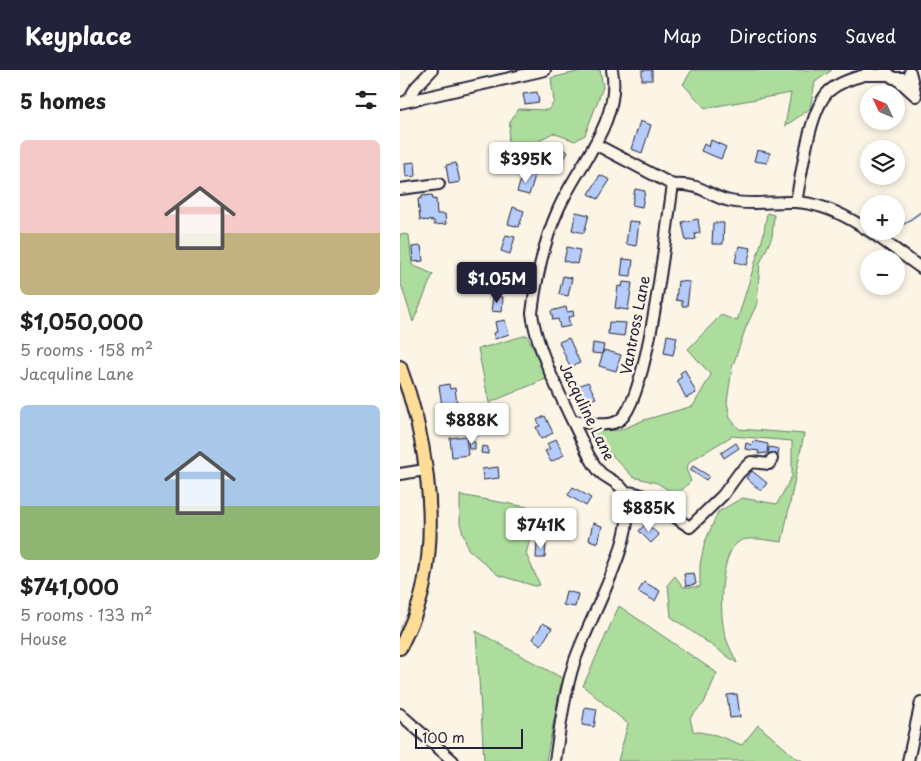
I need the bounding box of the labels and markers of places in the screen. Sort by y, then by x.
pin: $395K [491,142,561,184]
pin: $1.05M [456,262,538,304]
pin: $888K [437,402,507,445]
pin: $885K [614,490,684,533]
pin: $741K [506,508,576,550]

